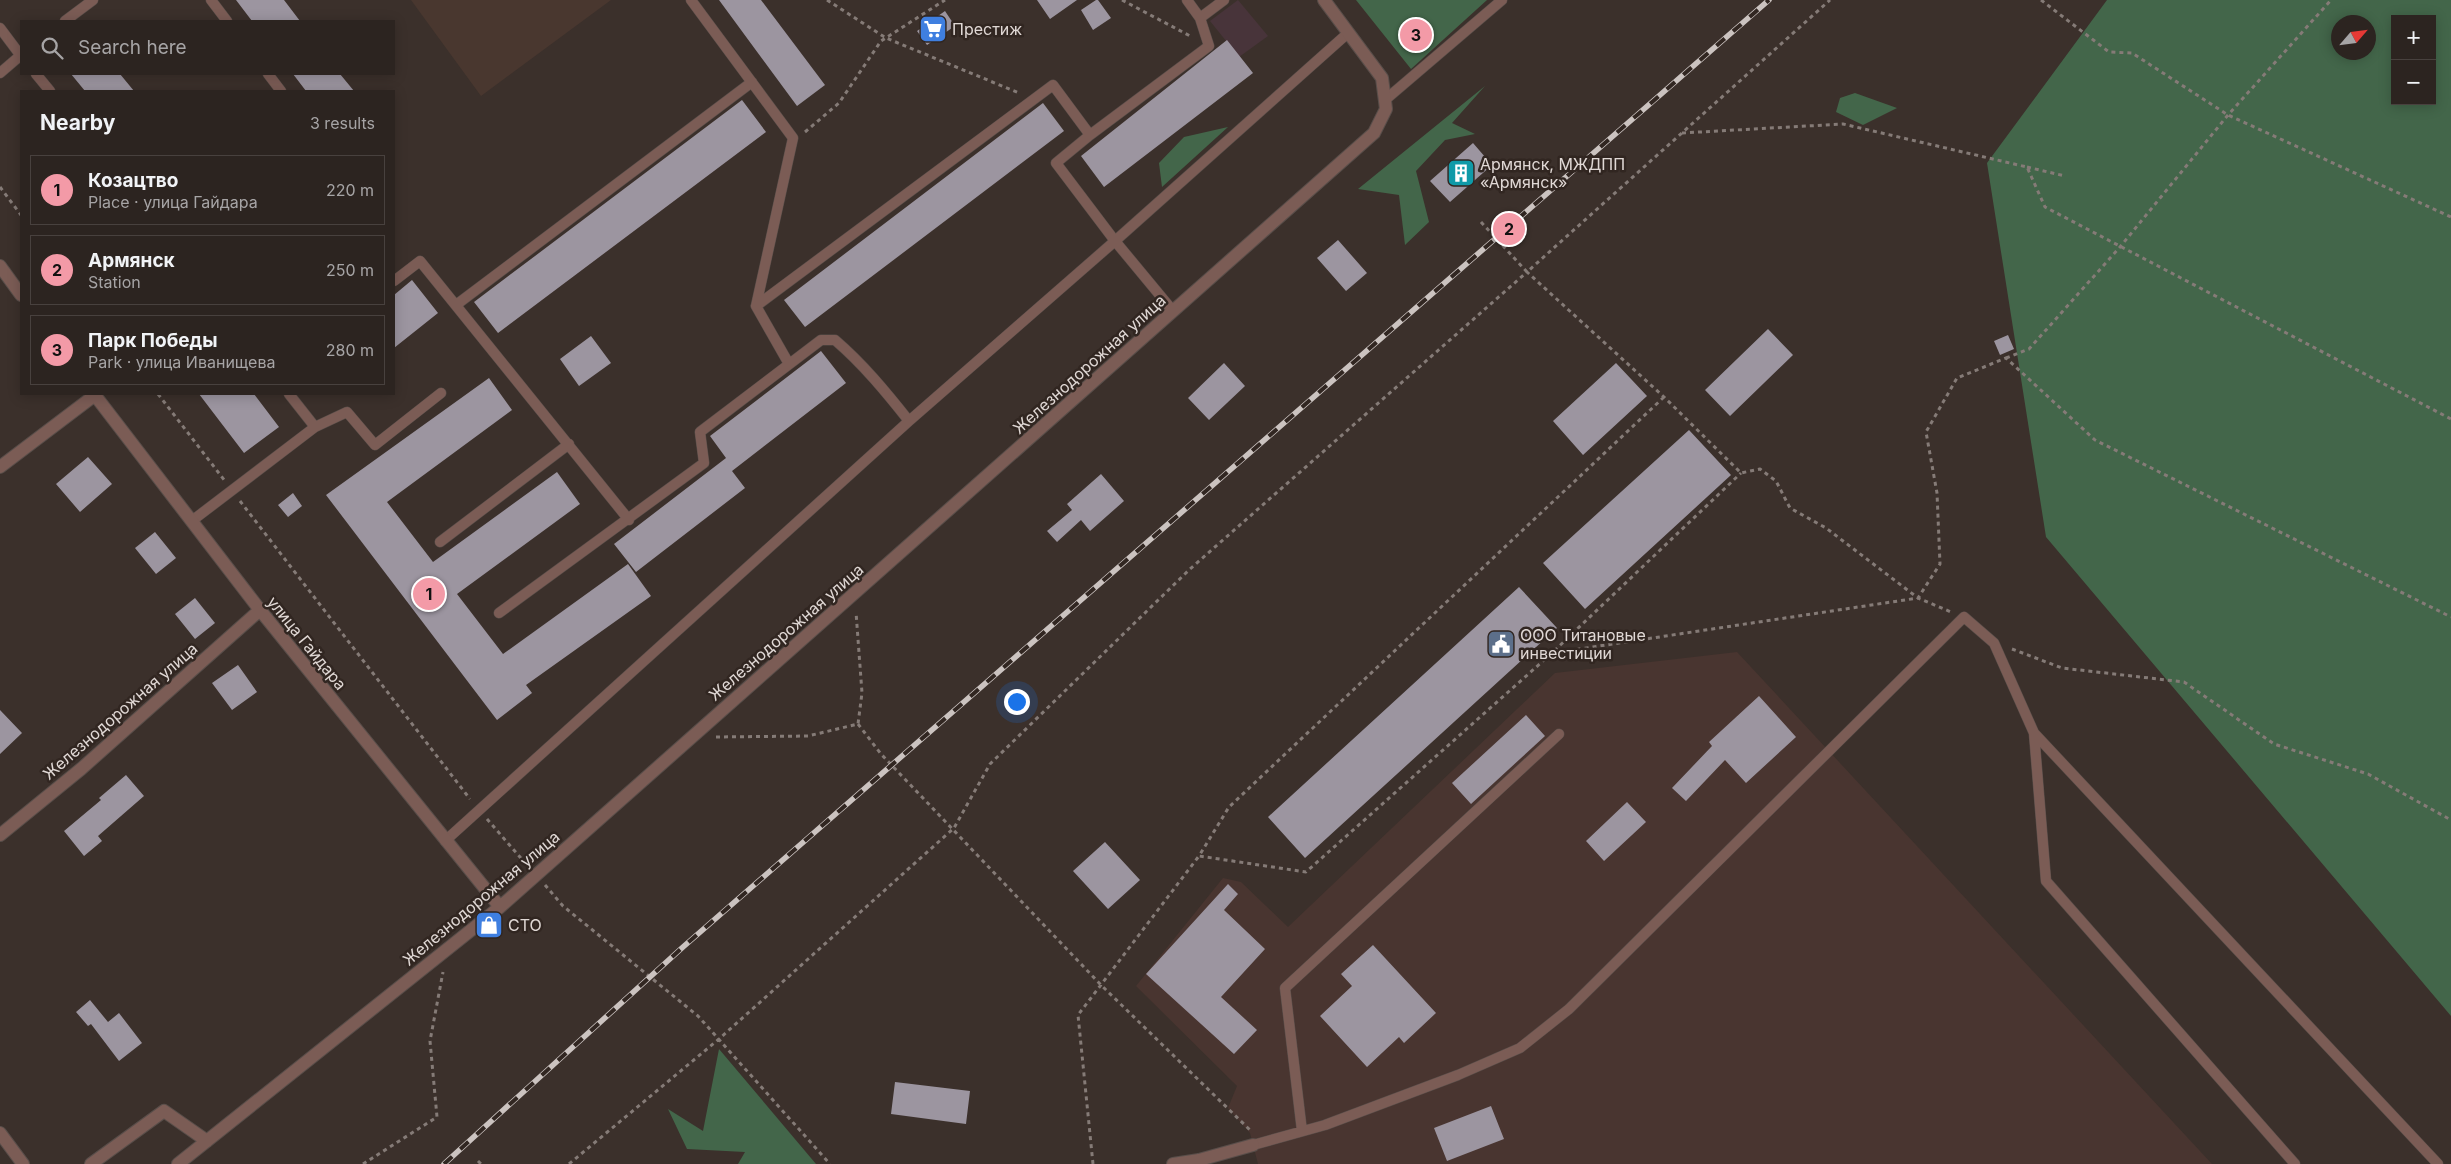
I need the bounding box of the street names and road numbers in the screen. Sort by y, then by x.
street label: Железнодорожная улица [1008,290,1170,438]
street label: Железнодорожная улица [704,559,868,705]
street label: улица Гайдара [263,592,351,694]
street label: Железнодорожная улица [38,638,202,784]
street label: Железнодорожная улица [398,826,564,970]

